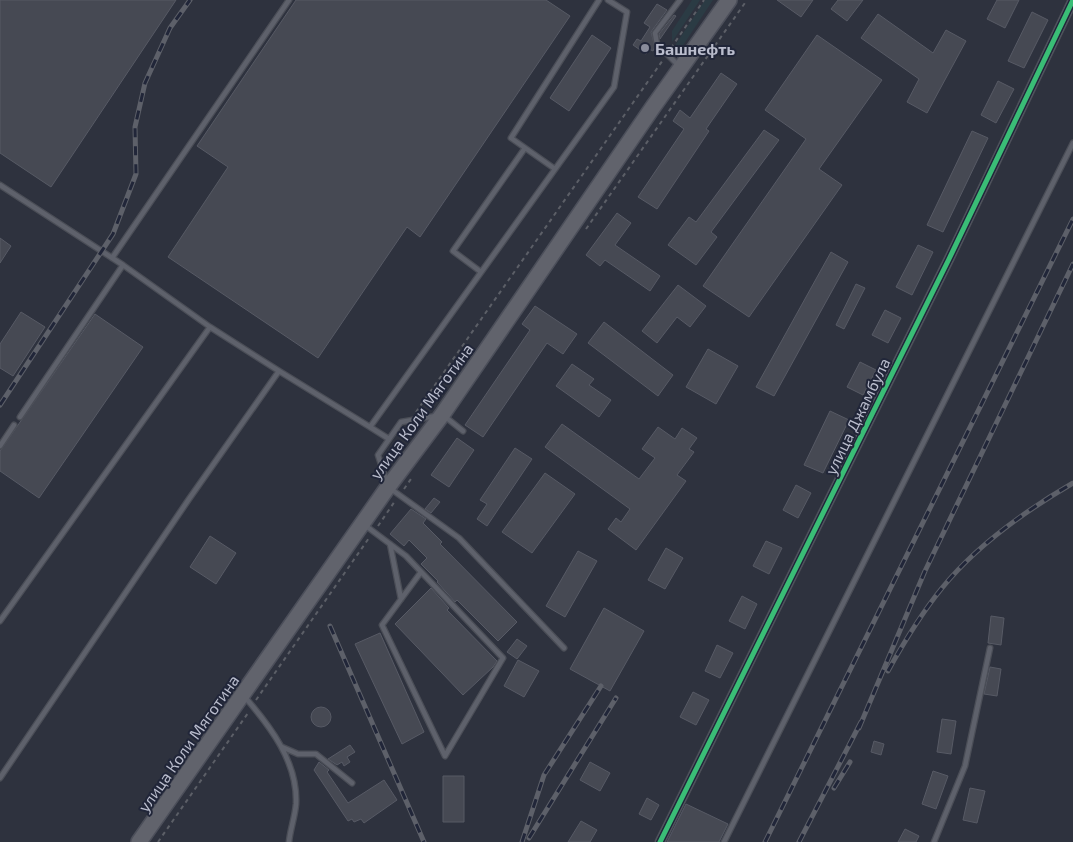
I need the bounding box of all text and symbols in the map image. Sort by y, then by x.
place label: Башнефть [655,39,736,58]
marker: Башнефть [639,42,651,54]
street label: улица Коли Мяготина [365,339,477,483]
street label: улица Джамбула [820,354,894,478]
street label: улица Коли Мяготина [133,671,243,816]

